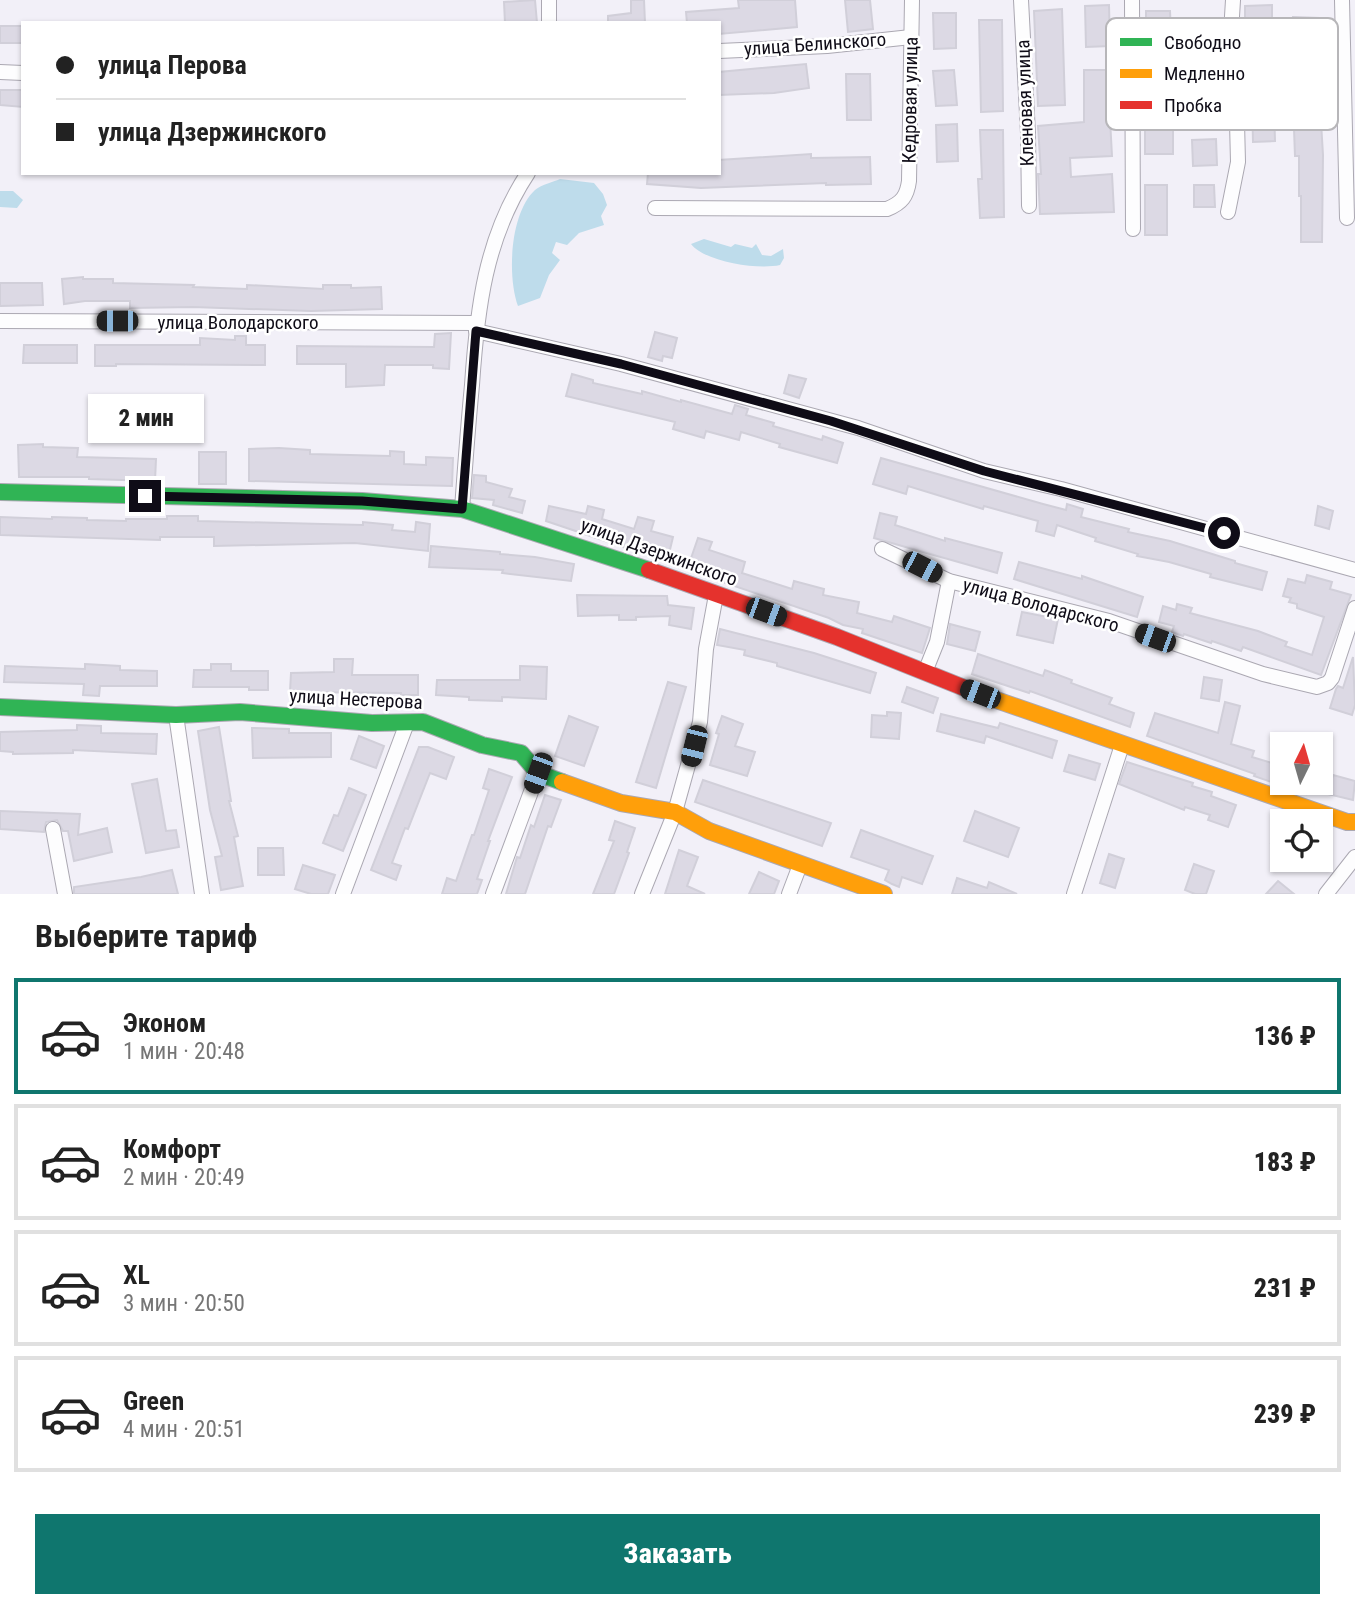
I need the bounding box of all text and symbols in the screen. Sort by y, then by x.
legend [1106,18,1338,130]
street label: улица Белинского [743,28,887,60]
text: Свободно [1164,31,1241,54]
street label: Кедровая улица [897,37,923,163]
street label: Кленовая улица [1011,39,1039,167]
text: улица Перова [98,50,247,80]
text: Медленно [1164,62,1245,85]
text: Пробка [1164,94,1222,117]
text: улица Дзержинского [98,117,326,147]
car [97,311,139,332]
street label: улица Володарского [158,311,318,334]
callout: 2 мин [87,394,203,444]
text: 2 мин [118,405,174,432]
route end [129,480,161,512]
street label: улица Дзержинского [577,513,741,591]
route start [1208,517,1240,549]
car [899,548,946,586]
street label: улица Володарского [960,573,1122,637]
car [743,595,790,629]
car [1132,621,1179,655]
car [957,677,1004,711]
street label: улица Нестерова [289,684,423,714]
car [679,723,710,769]
north arrow [1270,732,1334,794]
map controls [1270,732,1333,872]
car [521,750,556,796]
button: locate [1270,809,1333,872]
text: Выберите тариф [35,917,257,955]
icon: car [39,1005,102,1068]
text: Эконом [123,1008,206,1038]
text: 136 ₽ [1254,1021,1316,1051]
text: 1 мин · 20:48 [123,1038,245,1065]
icon: car [39,1131,102,1194]
text: Комфорт [123,1134,221,1164]
text: 183 ₽ [1254,1147,1316,1177]
text: 2 мин · 20:49 [123,1164,245,1191]
icon: car [39,1257,102,1320]
text: XL [123,1260,150,1290]
text: 231 ₽ [1254,1273,1316,1303]
text: 3 мин · 20:50 [123,1290,245,1317]
icon: car [39,1383,102,1446]
text: Green [123,1386,184,1416]
text: 239 ₽ [1254,1399,1316,1429]
text: 4 мин · 20:51 [123,1416,245,1443]
button: Заказать [35,1514,1320,1594]

